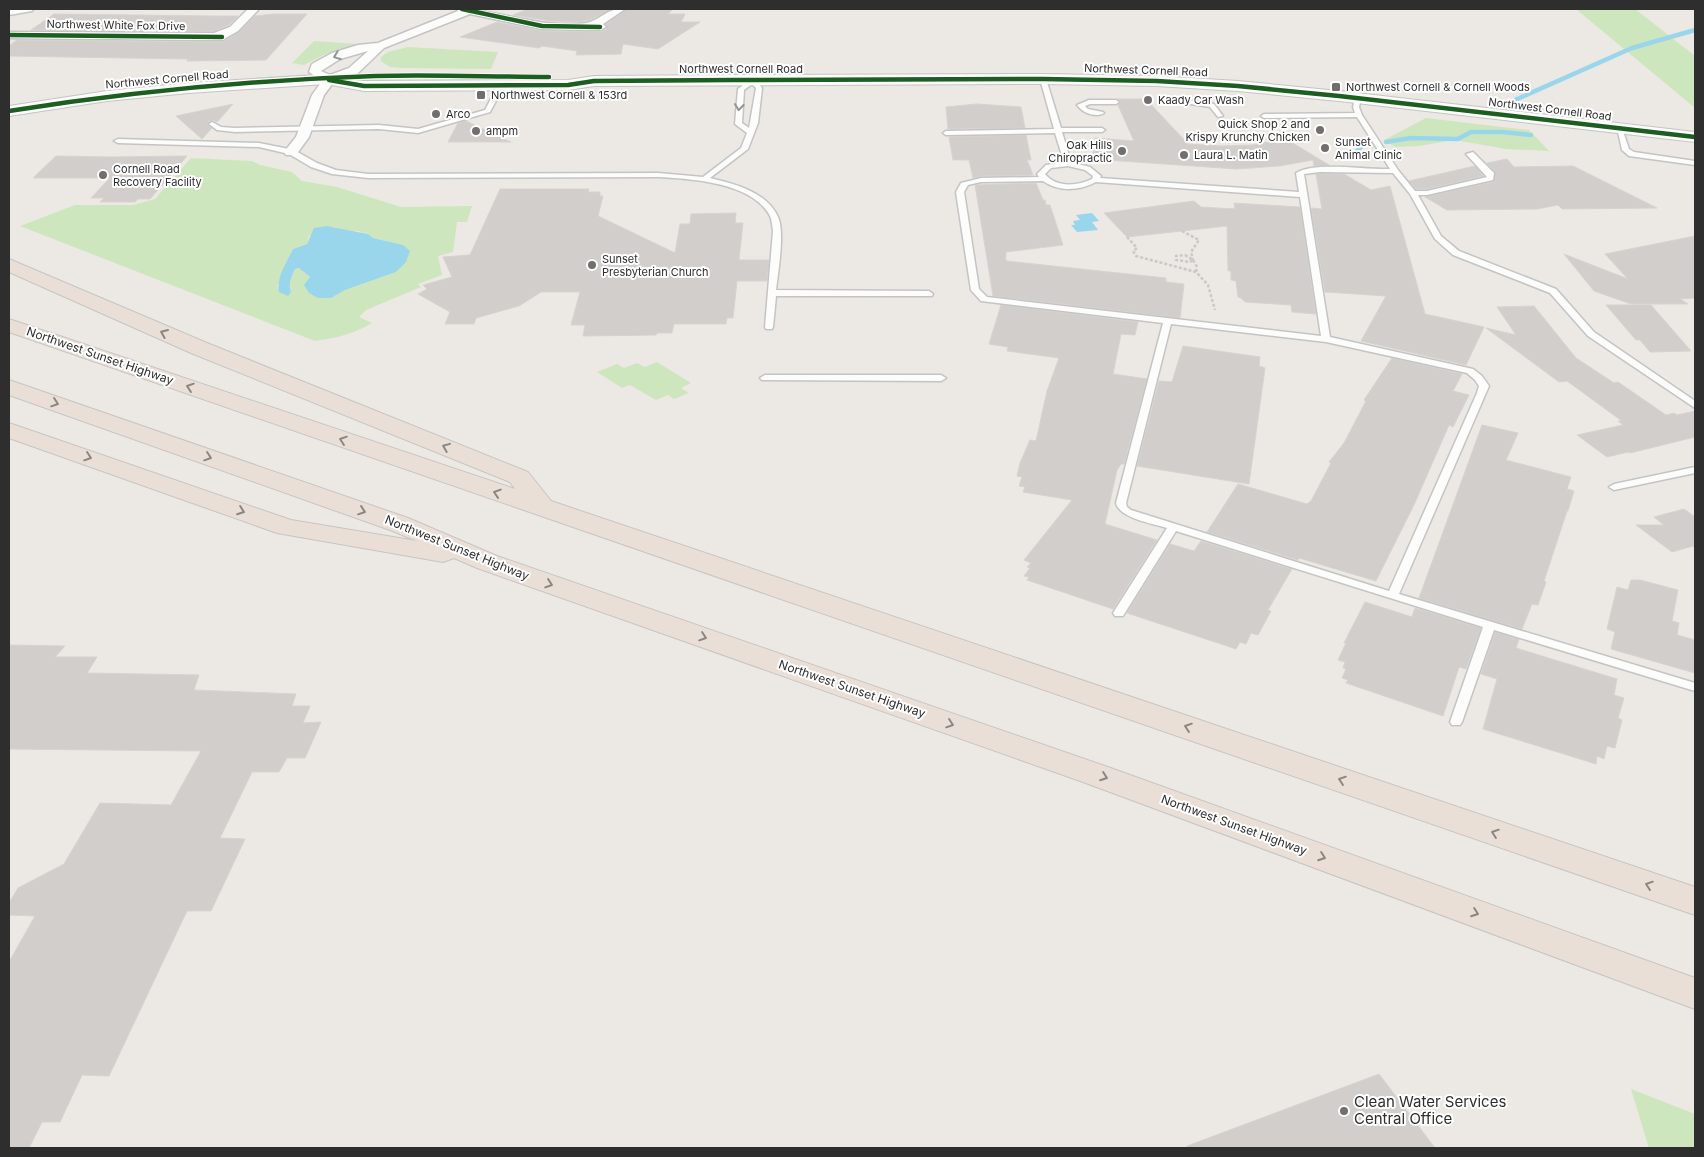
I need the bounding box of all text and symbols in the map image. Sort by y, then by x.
street label: Northwest White Fox Drive [46,17,186,33]
one-way arrow [333,50,342,60]
street label: Northwest Cornell Road [1084,61,1208,79]
street label: Northwest Cornell Road [679,62,803,76]
street label: Northwest Cornell Road [105,67,229,91]
place label: Northwest Cornell & Cornell Woods [1346,80,1530,94]
marker: Northwest Cornell & Cornell Woods [1330,81,1342,93]
place label: Northwest Cornell & 153rd [491,88,627,102]
marker: Northwest Cornell & 153rd [475,89,487,101]
place label: Kaady Car Wash [1158,93,1244,107]
marker: Kaady Car Wash [1142,94,1154,106]
street label: Northwest Cornell Road [1488,95,1612,123]
one-way arrow [734,103,745,111]
place label: Arco [446,107,471,121]
marker: Arco [430,108,442,120]
place label: Quick Shop 2 and Krispy Krunchy Chicken [1185,117,1310,144]
place label: ampm [486,124,518,138]
marker: Quick Shop 2 and Krispy Krunchy Chicken [1314,124,1326,136]
marker: ampm [470,125,482,137]
place label: Sunset Animal Clinic [1335,135,1402,162]
place label: Oak Hills Chiropractic [1048,138,1112,165]
marker: Sunset Animal Clinic [1319,142,1331,154]
marker: Oak Hills Chiropractic [1116,145,1128,157]
place label: Laura L. Matin [1194,148,1268,162]
marker: Laura L. Matin [1178,149,1190,161]
place label: Cornell Road Recovery Facility [113,162,202,189]
marker: Cornell Road Recovery Facility [97,169,109,181]
place label: Sunset Presbyterian Church [602,252,709,279]
marker: Sunset Presbyterian Church [586,259,598,271]
street label: Northwest Sunset Highway [25,323,176,388]
one-way arrow [160,328,168,338]
one-way arrow [186,383,194,393]
one-way arrow [50,397,59,407]
one-way arrow [340,436,348,446]
one-way arrow [442,443,451,453]
one-way arrow [83,451,92,461]
one-way arrow [203,451,212,461]
one-way arrow [493,489,502,499]
one-way arrow [237,505,245,515]
one-way arrow [357,505,365,515]
street label: Northwest Sunset Highway [383,512,532,583]
one-way arrow [544,578,553,588]
one-way arrow [698,631,706,641]
street label: Northwest Sunset Highway [777,656,928,721]
one-way arrow [946,718,954,728]
one-way arrow [1184,723,1193,733]
one-way arrow [1099,771,1107,781]
one-way arrow [1338,776,1346,786]
street label: Northwest Sunset Highway [1159,791,1309,858]
one-way arrow [1492,828,1500,838]
one-way arrow [1317,851,1326,861]
one-way arrow [1645,881,1654,891]
one-way arrow [1470,907,1478,917]
place label: Clean Water Services Central Office [1354,1092,1506,1128]
marker: Clean Water Services Central Office [1338,1105,1350,1117]

